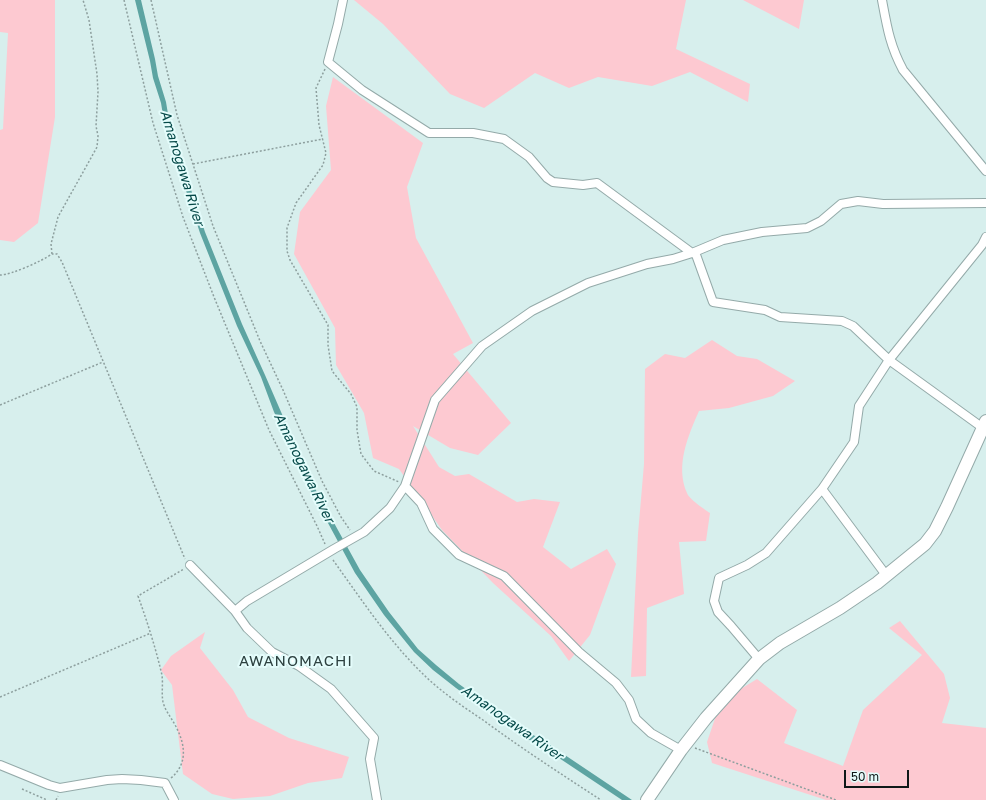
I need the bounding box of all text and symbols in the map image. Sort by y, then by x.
water label: Amanogawa River [156,108,208,228]
water label: Amanogawa River [270,410,338,526]
district label: AWANOMACHI [239,652,353,670]
water label: Amanogawa River [458,682,566,764]
scale bar [846,762,911,788]
text: 50 m [851,769,879,784]

